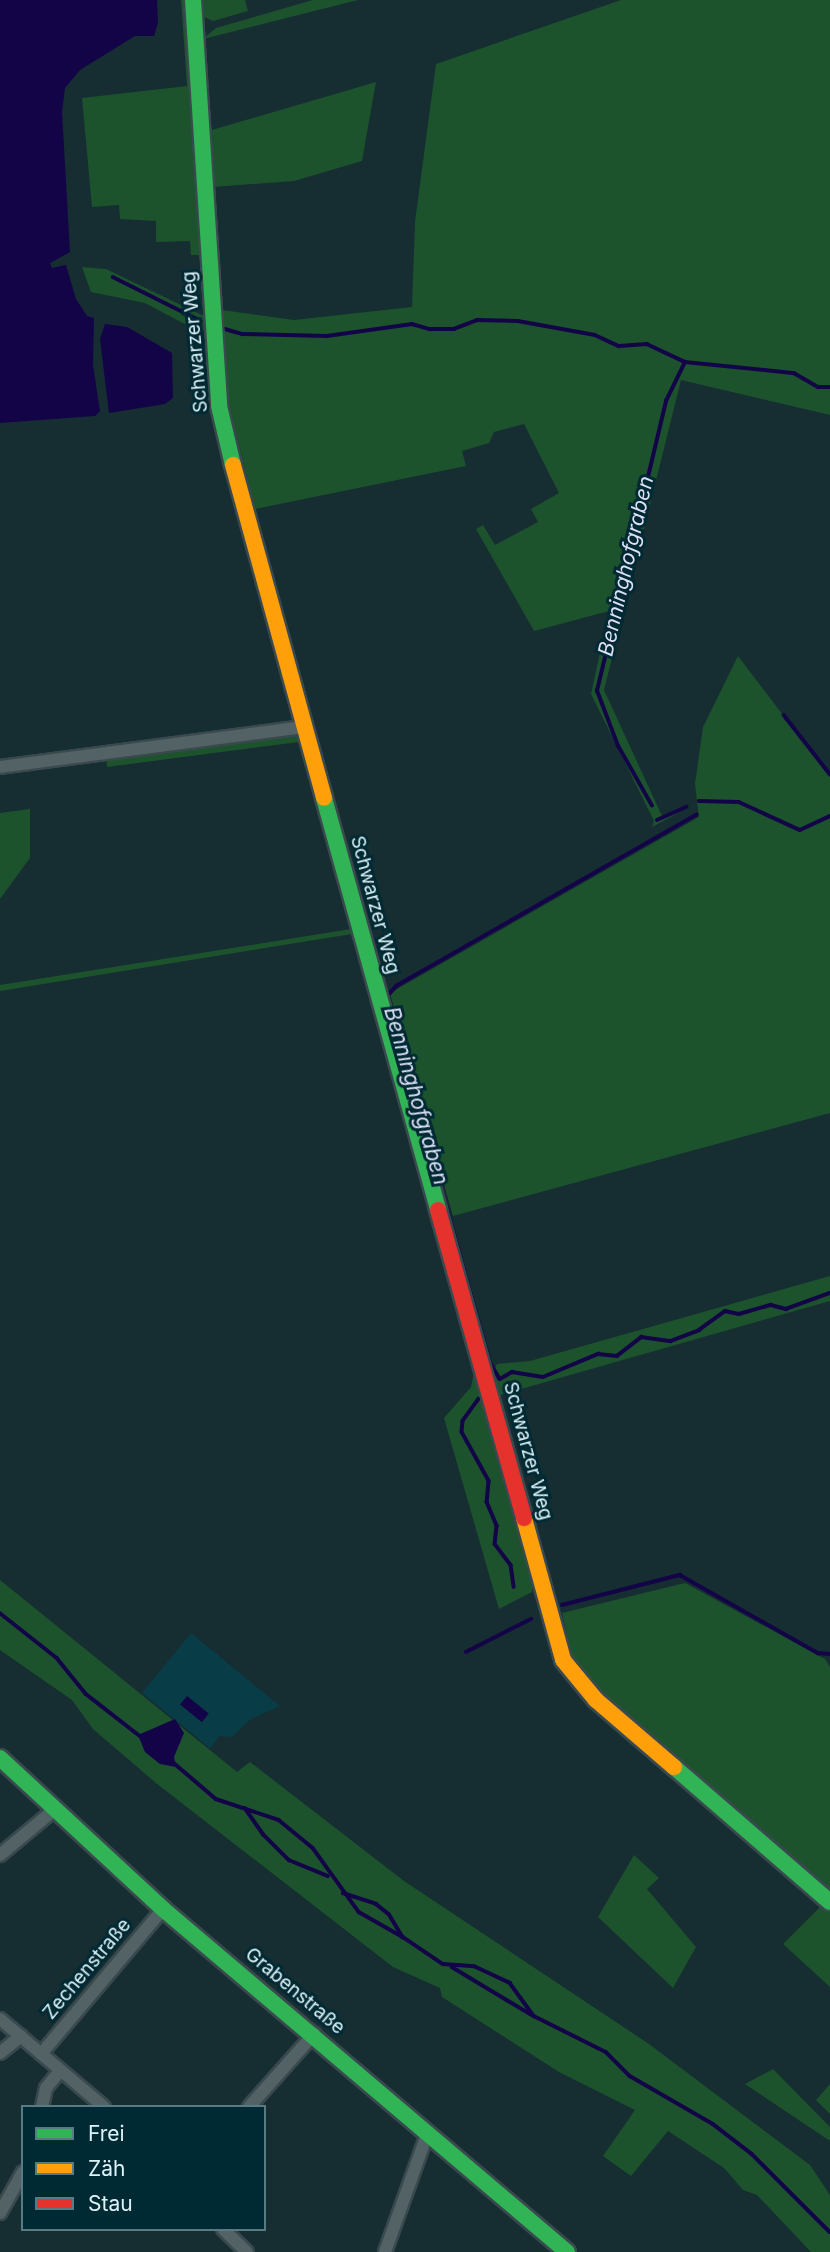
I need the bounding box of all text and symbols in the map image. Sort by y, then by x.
street label: Schwarzer Weg [177,270,213,414]
water label: Benninghofgraben [593,474,659,658]
street label: Schwarzer Weg [346,834,404,976]
water label: Benninghofgraben [379,1004,453,1188]
street label: Schwarzer Weg [499,1380,557,1522]
street label: Zechenstraße [38,1914,136,2024]
street label: Grabenstraße [241,1943,349,2039]
legend [21,2105,266,2231]
text: Frei [88,2121,125,2146]
text: Zäh [88,2156,125,2181]
text: Stau [88,2191,133,2216]

